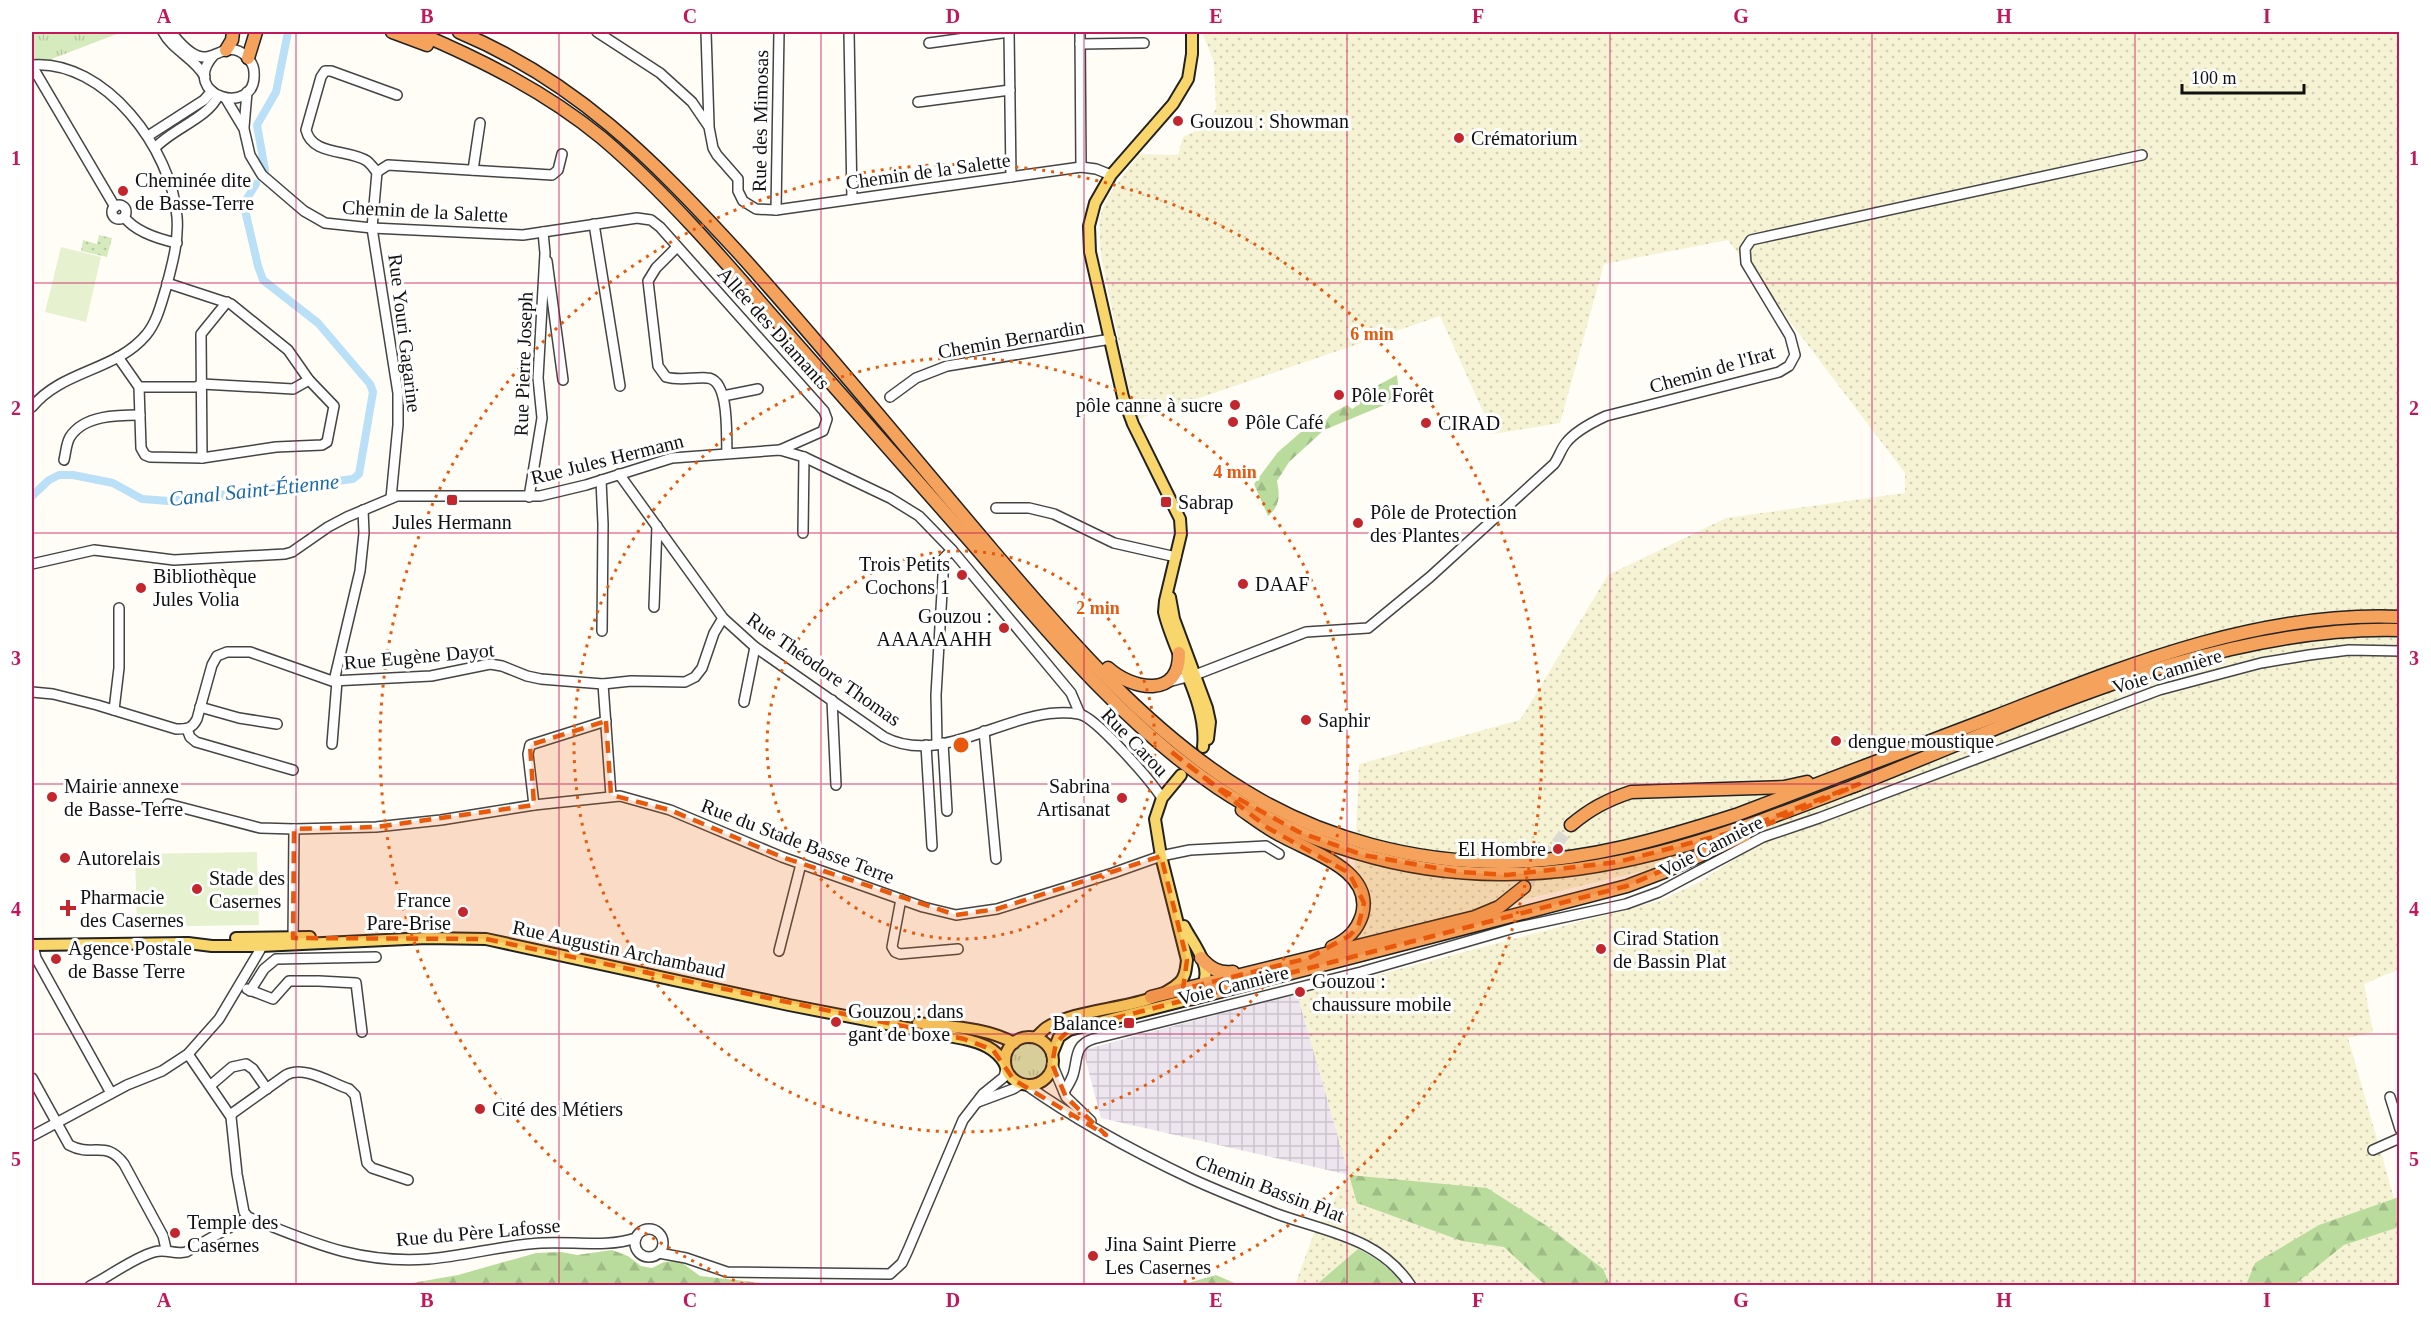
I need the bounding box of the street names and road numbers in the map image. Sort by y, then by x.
street label: Rue des Mimosas [748,49,772,192]
street label: Chemin de la Salette [844,149,1012,193]
street label: Chemin de la Salette [341,196,509,226]
street label: Rue Youri Gagarine [383,253,426,414]
street label: Allée des Diamants [713,262,835,394]
street label: Rue Pierre Joseph [509,291,538,437]
street label: Chemin Bernardin [936,315,1086,363]
street label: Chemin de l'Irat [1647,341,1778,397]
street label: Rue Jules Hermann [528,429,686,489]
street label: Rue Théodore Thomas [743,608,905,730]
street label: Rue Eugène Dayot [343,638,496,675]
street label: Voie Cannière [2110,644,2225,698]
street label: Rue Carou [1097,703,1173,781]
street label: Rue du Stade Basse Terre [698,794,898,888]
street label: Voie Cannière [1655,810,1767,882]
street label: Rue Augustin Archambaud [511,916,727,983]
street label: Voie Cannière [1175,961,1291,1009]
street label: Chemin Bassin Plat [1192,1149,1348,1227]
street label: Rue du Père Lafosse [395,1214,561,1250]

